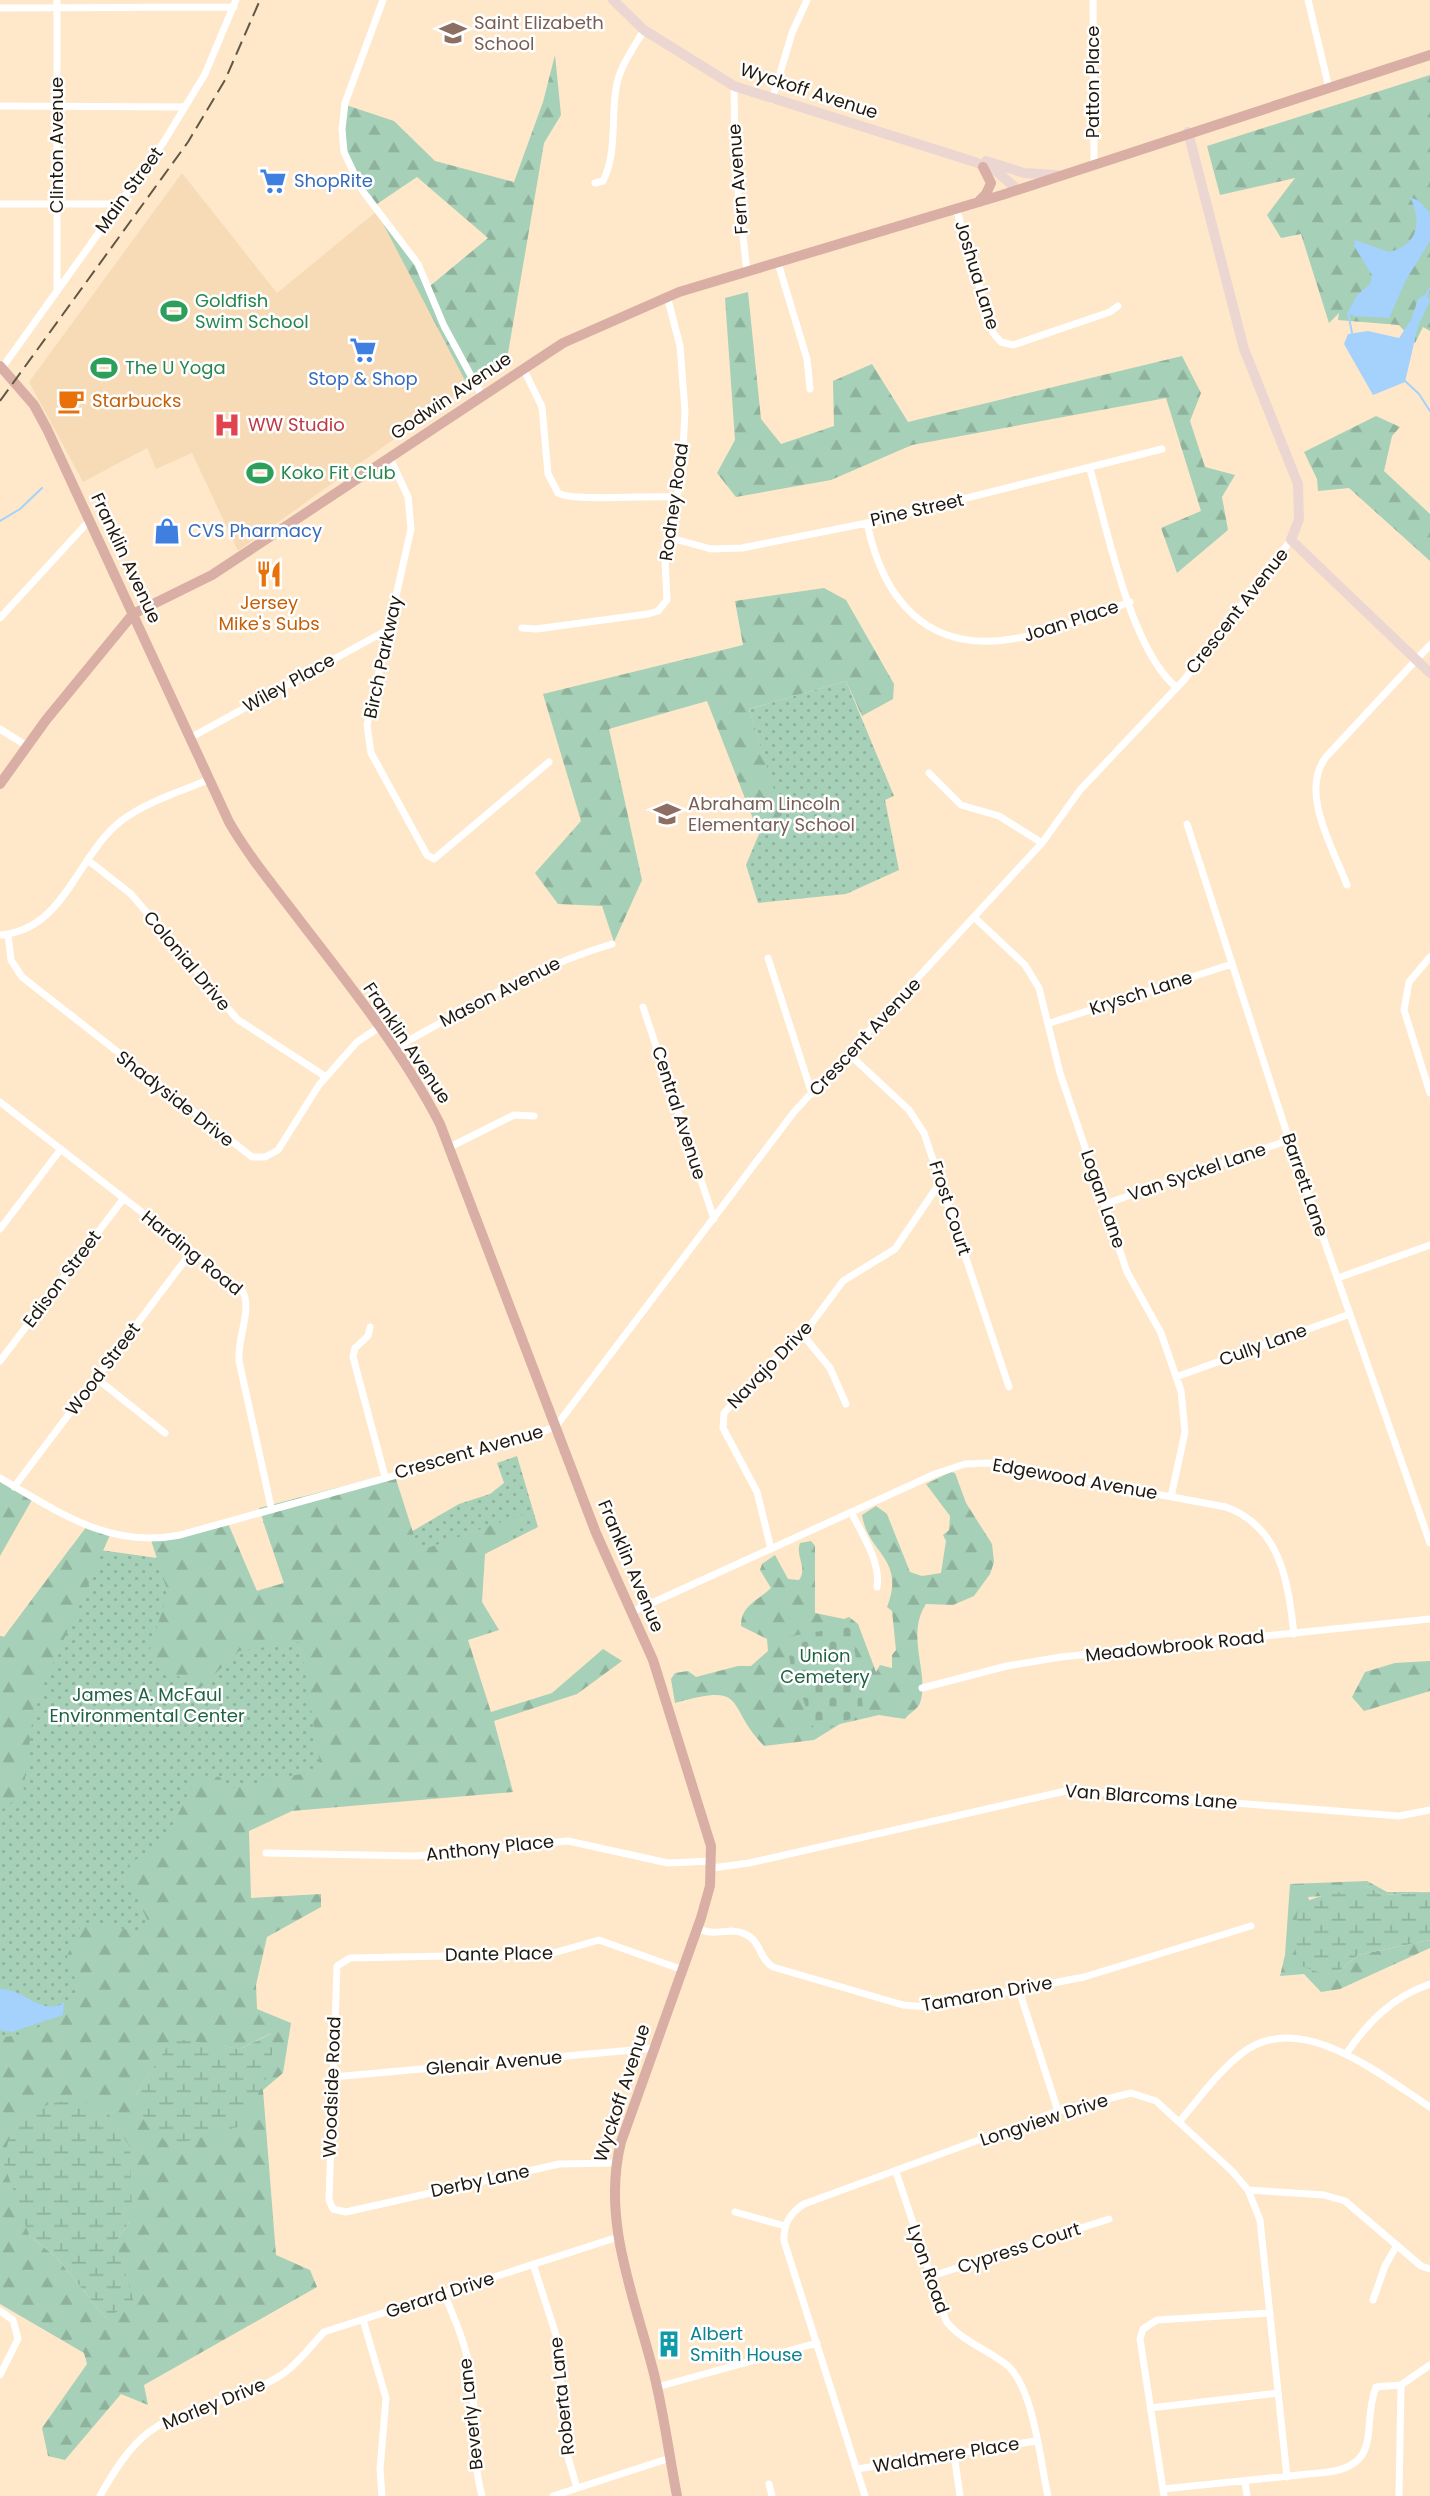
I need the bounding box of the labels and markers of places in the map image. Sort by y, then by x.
place label: Saint Elizabeth School [474,10,604,56]
school or university icon: Saint Elizabeth School [438,18,468,48]
supermarket icon: ShopRite [258,166,288,196]
place label: ShopRite [294,168,373,193]
place label: Goldfish Swim School [195,288,309,334]
sports icon: Goldfish Swim School [159,296,189,326]
supermarket icon: Stop & Shop [348,335,378,365]
sports icon: The U Yoga [89,353,119,383]
place label: The U Yoga [125,355,226,380]
place label: Stop & Shop [308,366,418,391]
cafe icon: Starbucks [56,386,86,416]
place label: Starbucks [92,388,181,413]
hospital icon: WW Studio [212,410,242,440]
place label: WW Studio [248,412,345,437]
sports icon: Koko Fit Club [245,458,275,488]
place label: Koko Fit Club [281,460,396,485]
shop icon: CVS Pharmacy [152,516,182,546]
place label: CVS Pharmacy [188,518,322,543]
restaurant icon: Jersey Mike's Subs [254,559,284,589]
place label: Jersey Mike's Subs [218,590,320,636]
place label: Abraham Lincoln Elementary School [688,791,855,837]
school or university icon: Abraham Lincoln Elementary School [652,799,682,829]
place label: Albert Smith House [690,2321,802,2367]
building icon: Albert Smith House [654,2329,684,2359]

